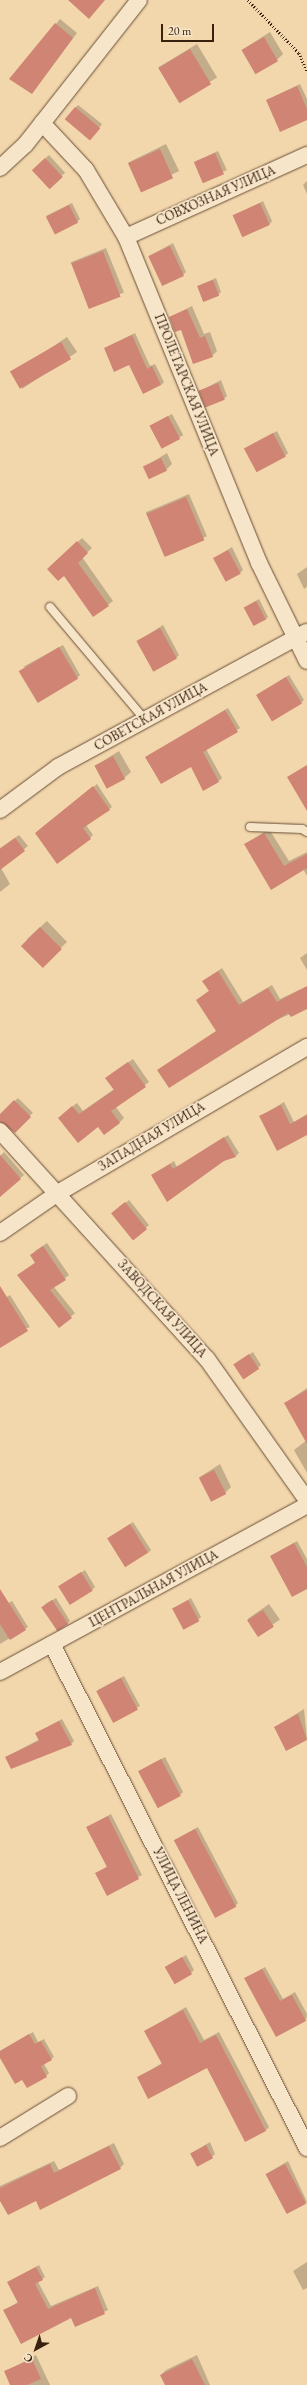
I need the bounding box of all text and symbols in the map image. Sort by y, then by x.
scale bar [163,16,216,42]
text: 20 m [168,23,191,39]
street label: СОВХОЗНАЯ УЛИЦА [154,163,278,229]
street label: ПРОЛЕТАРСКАЯ УЛИЦА [150,312,222,458]
street label: СОВЕТСКАЯ УЛИЦА [92,679,210,755]
street label: ЗАПАДНАЯ УЛИЦА [96,1099,208,1175]
street label: ЗАВОДСКАЯ УЛИЦА [114,1257,210,1361]
street label: ЦЕНТРАЛЬНАЯ УЛИЦА [87,1547,221,1631]
street label: УЛИЦА ЛЕНИНА [149,1845,211,1947]
north arrow [16,2329,56,2369]
text: С [21,2350,36,2366]

